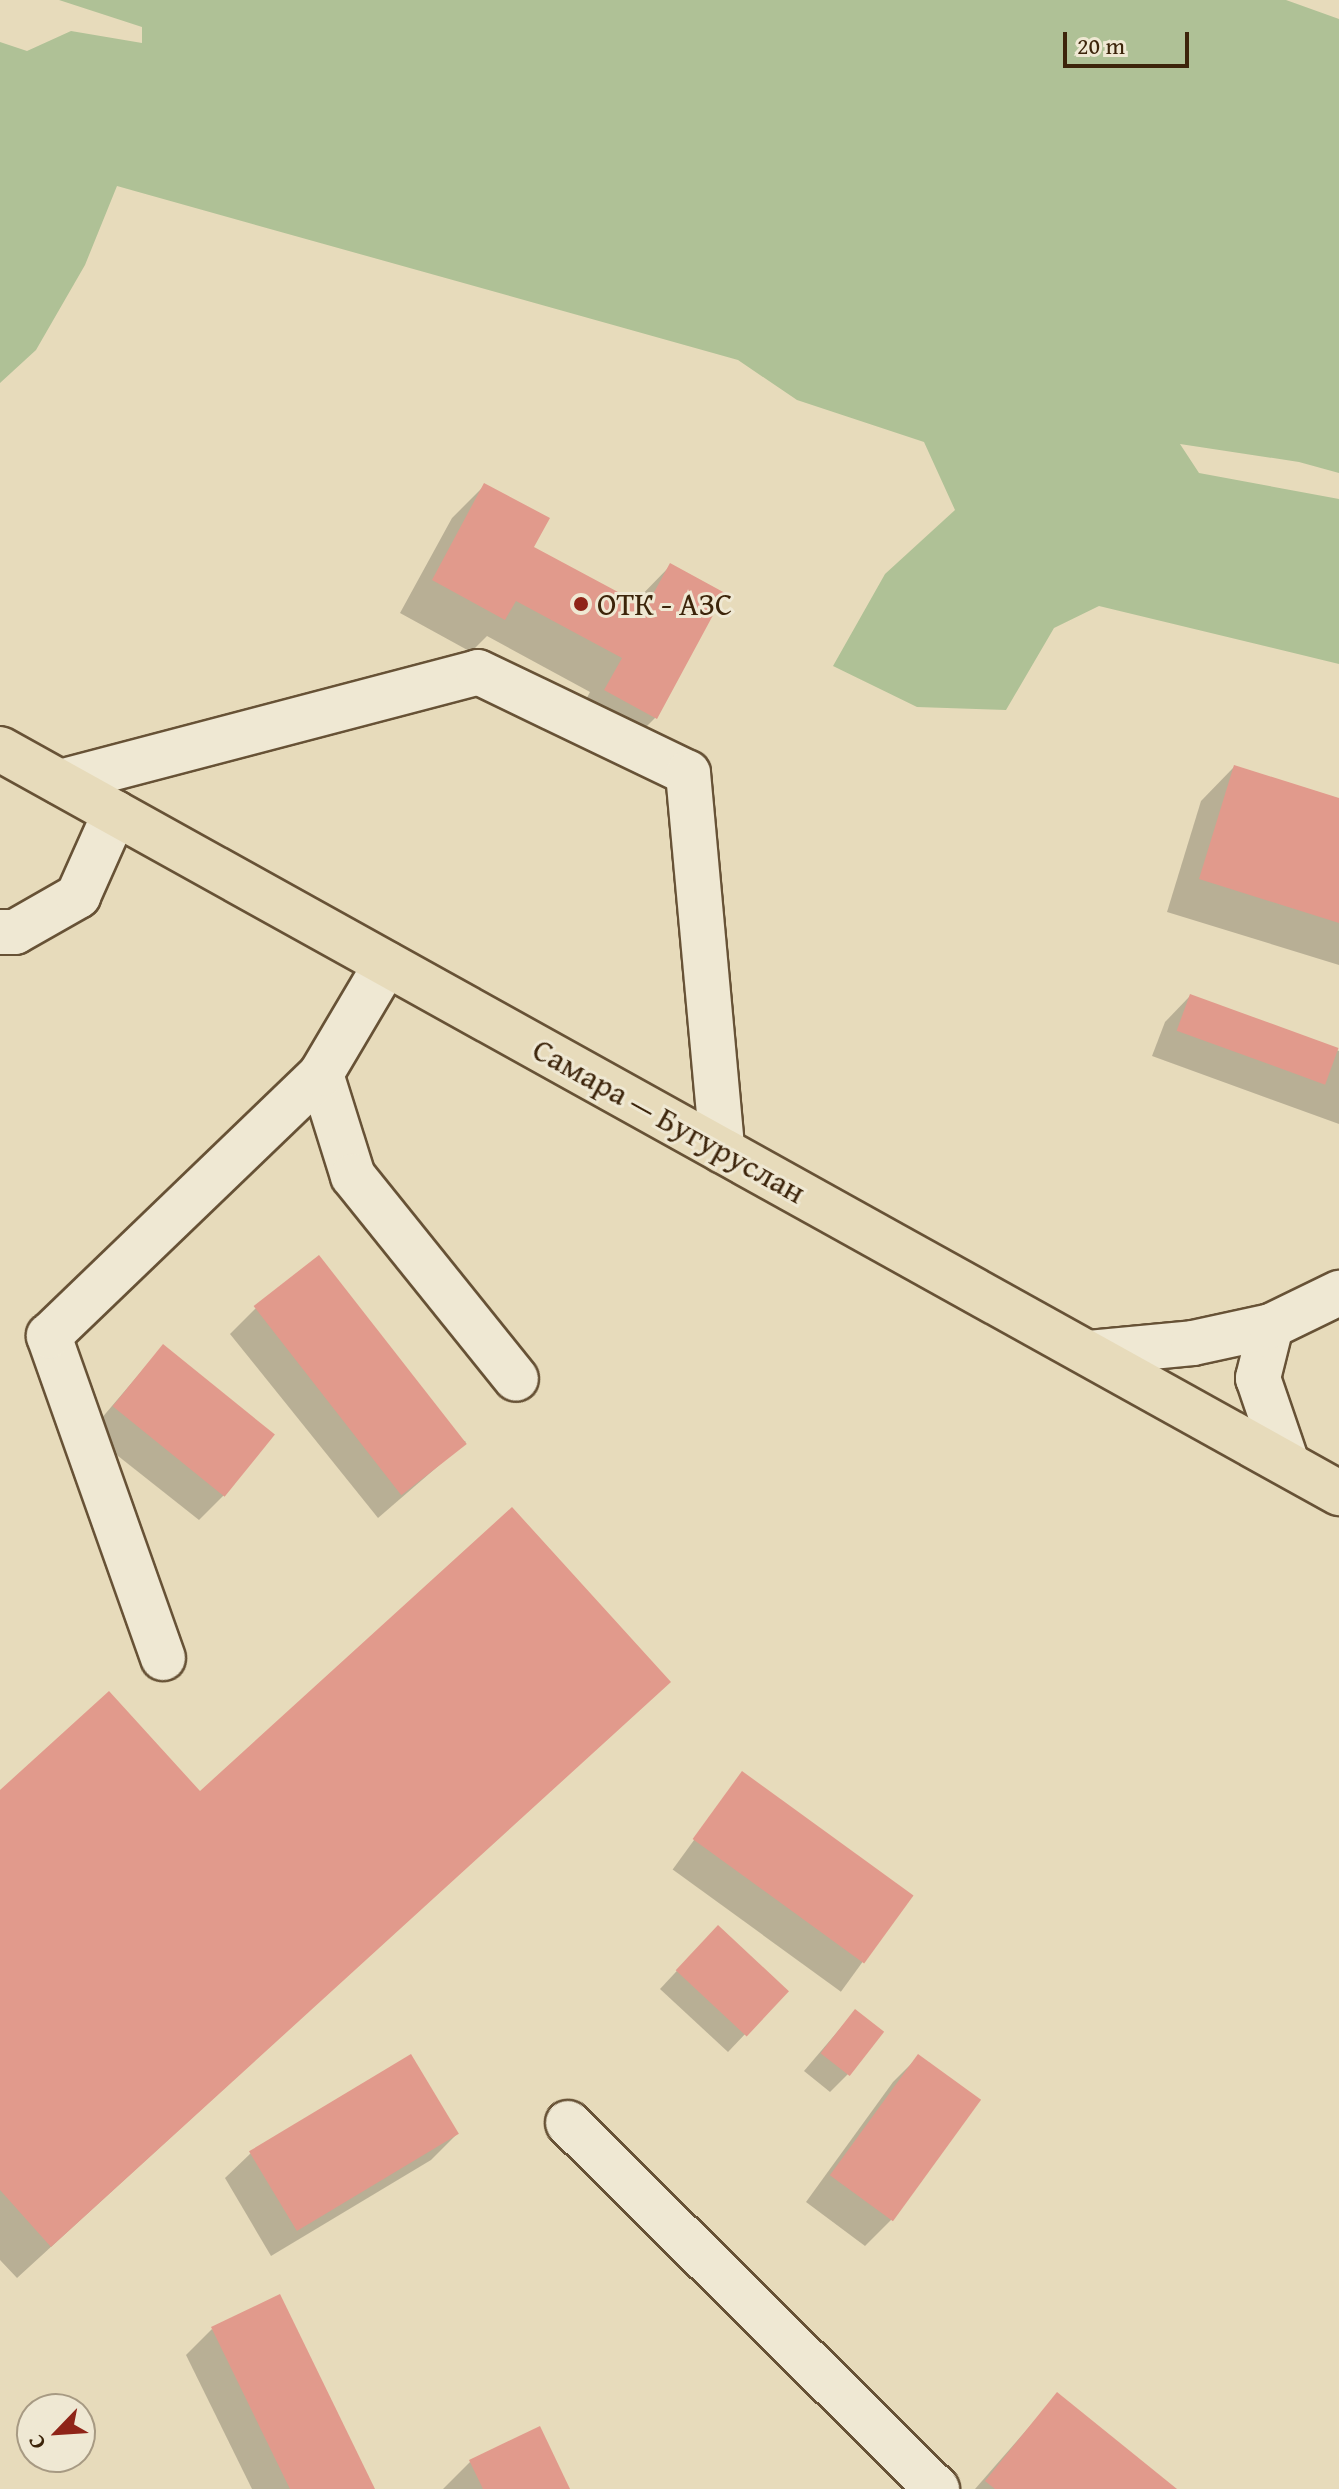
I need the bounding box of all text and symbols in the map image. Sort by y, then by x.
scale bar [1067,16,1193,66]
text: 20 m [1077,28,1125,63]
place label: ОТК - АЗС [597,585,732,623]
marker: ОТК - АЗС [572,595,590,613]
street label: Самара — Бугуруслан [526,1030,812,1212]
north arrow [16,2393,96,2473]
text: С [19,2430,53,2455]

